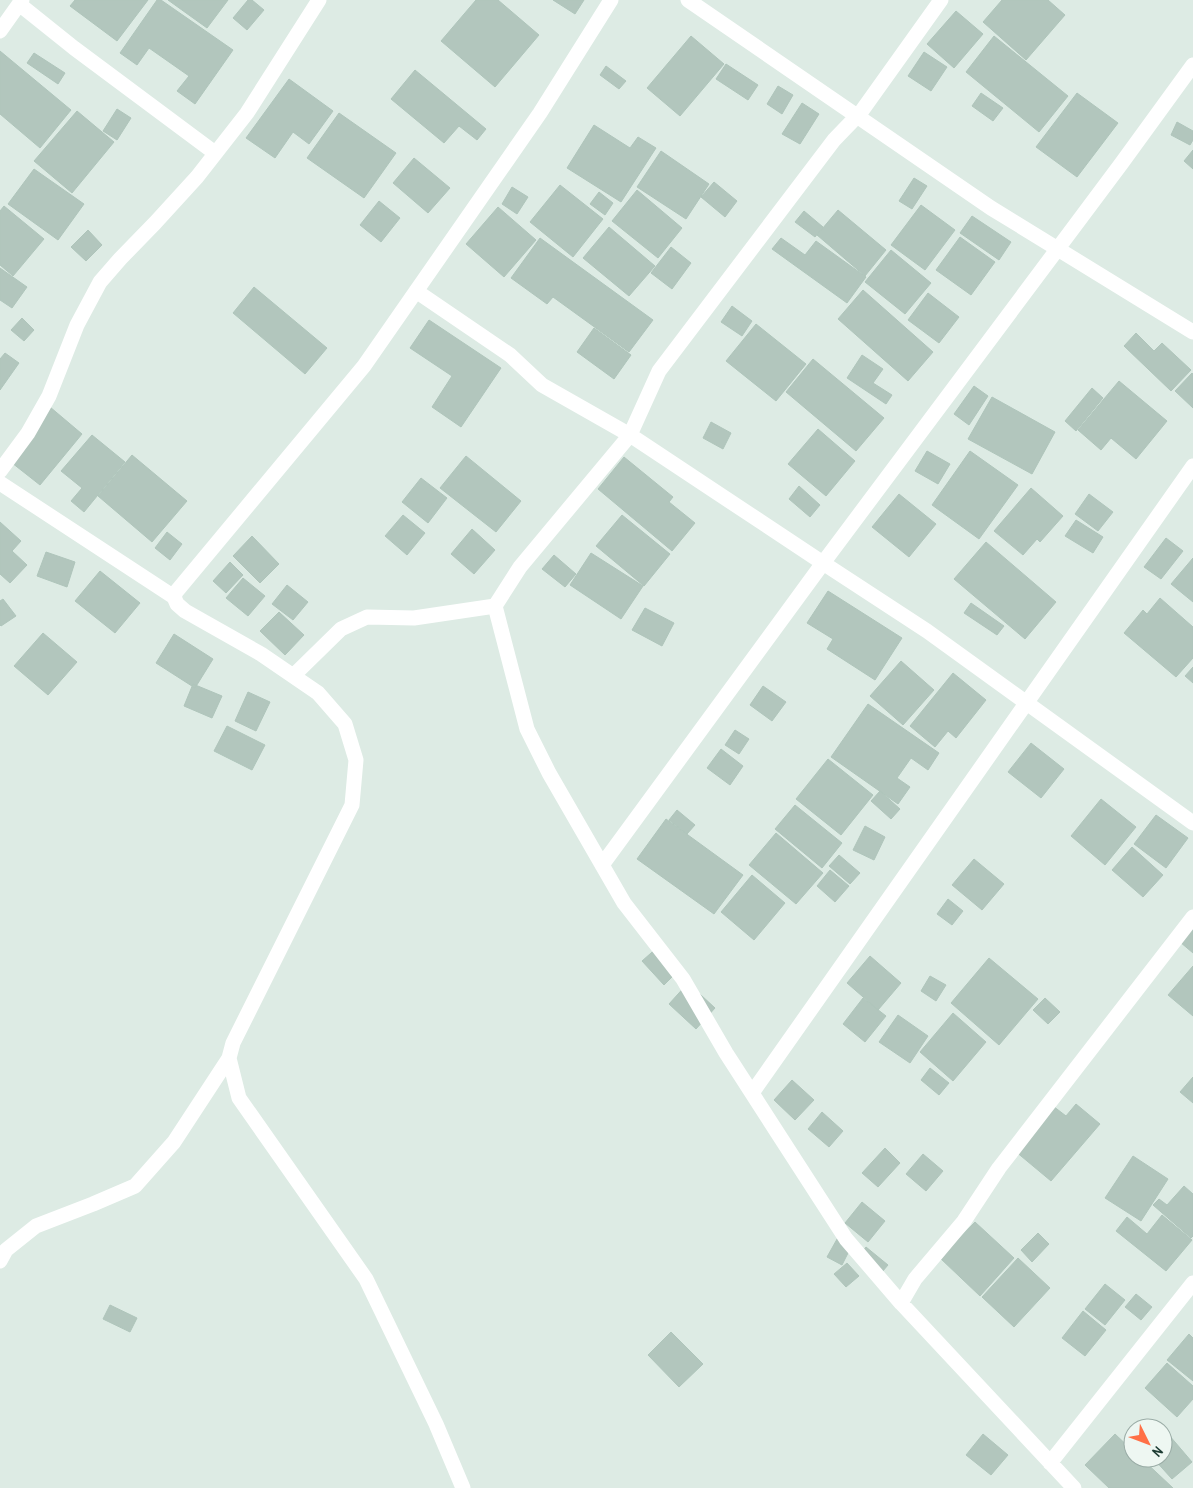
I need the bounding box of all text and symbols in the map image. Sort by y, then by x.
north arrow [1123,1418,1173,1468]
text: N [1148,1443,1167,1461]

